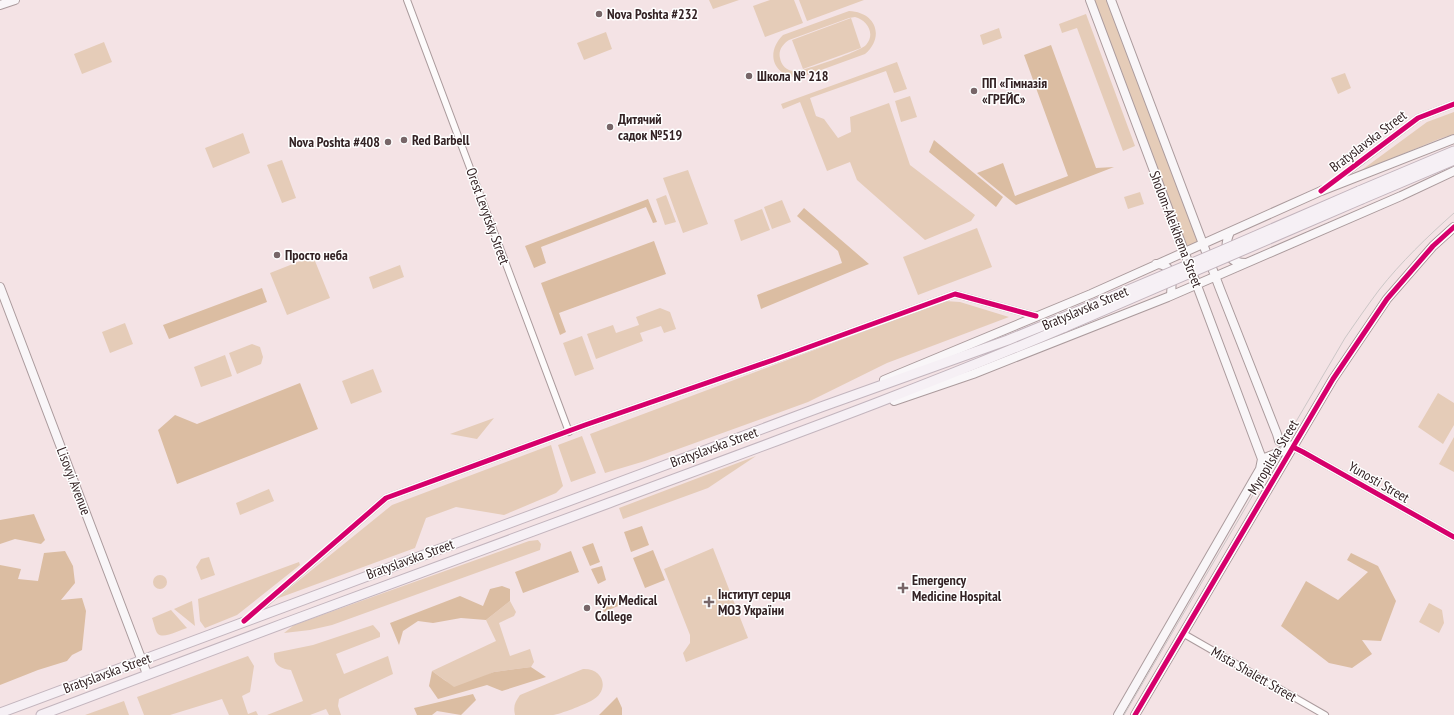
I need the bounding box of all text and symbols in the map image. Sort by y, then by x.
place label: Nova Poshta #232 [607,5,698,23]
marker: Nova Poshta #232 [594,9,604,19]
place label: Школа № 218 [757,67,828,85]
marker: Школа № 218 [744,71,754,81]
place label: ПП «Гімназія «ГРЕЙС» [982,74,1047,108]
marker: ПП «Гімназія «ГРЕЙС» [969,86,979,96]
street label: Bratyslavska Street [1326,106,1410,176]
place label: Дитячий садок №519 [618,110,683,144]
marker: Дитячий садок №519 [605,122,615,132]
place label: Red Barbell [412,131,470,149]
place label: Nova Poshta #408 [289,133,380,151]
marker: Red Barbell [399,135,409,145]
marker: Nova Poshta #408 [383,137,393,147]
street label: Orest Levytsky Street [462,165,514,267]
street label: Sholom-Aleikhema Street [1145,168,1207,290]
place label: Просто неба [285,246,348,264]
marker: Просто неба [272,250,282,260]
street label: Bratyslavska Street [1039,282,1131,334]
street label: Myropilska Street [1244,416,1302,498]
street label: Bratyslavska Street [668,423,760,471]
street label: Lisovyi Avenue [53,444,95,518]
street label: Yunosti Street [1345,457,1413,507]
street label: Bratyslavska Street [364,535,456,583]
place label: Emergency Medicine Hospital [912,571,1002,605]
marker: Emergency Medicine Hospital [897,582,909,594]
place label: Інститут серця МОЗ України [718,585,791,619]
place label: Kyiv Medical College [595,591,658,625]
marker: Інститут серця МОЗ України [703,596,715,608]
marker: Kyiv Medical College [582,603,592,613]
street label: Mista Shalett Street [1208,642,1300,706]
street label: Bratyslavska Street [61,649,153,697]

